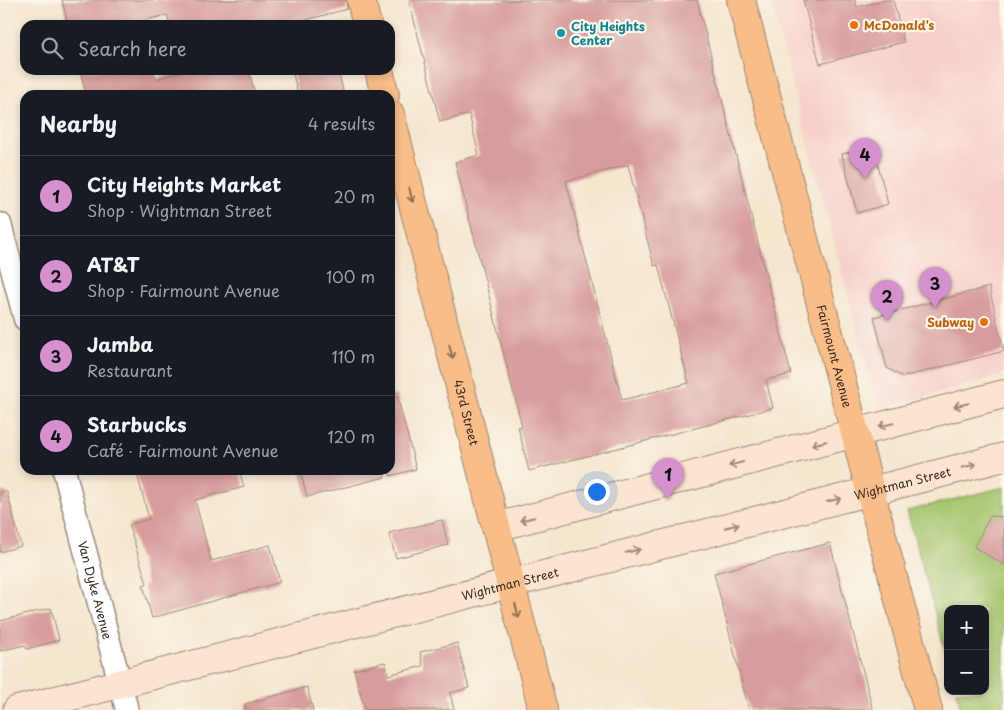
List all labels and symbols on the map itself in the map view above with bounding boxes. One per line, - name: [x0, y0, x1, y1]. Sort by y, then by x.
- place label: McDonald's: [864, 16, 934, 34]
- place label: City Heights Center: [571, 17, 645, 49]
- marker: McDonald's: [848, 19, 860, 31]
- marker: City Heights Center: [555, 27, 567, 39]
- pin: 4: [849, 138, 881, 179]
- one-way arrow: [407, 186, 416, 202]
- pin: 3: [919, 267, 951, 308]
- pin: 2: [871, 280, 903, 321]
- street label: Fairmount Avenue: [813, 302, 857, 410]
- place label: Subway: [927, 313, 974, 331]
- marker: Subway: [978, 316, 990, 328]
- one-way arrow: [447, 344, 456, 360]
- street label: 43rd Street: [449, 377, 484, 447]
- one-way arrow: [953, 401, 969, 411]
- one-way arrow: [879, 421, 895, 430]
- one-way arrow: [812, 438, 828, 448]
- pin: 1: [652, 458, 684, 499]
- one-way arrow: [728, 460, 744, 469]
- one-way arrow: [960, 461, 976, 470]
- street label: Wightman Street: [852, 462, 953, 504]
- your location: [584, 479, 610, 505]
- one-way arrow: [825, 495, 841, 505]
- one-way arrow: [520, 514, 536, 524]
- one-way arrow: [724, 521, 740, 530]
- street label: Van Dyke Avenue: [74, 539, 117, 641]
- one-way arrow: [624, 546, 640, 556]
- street label: Wightman Street: [460, 563, 561, 605]
- one-way arrow: [513, 603, 523, 619]

